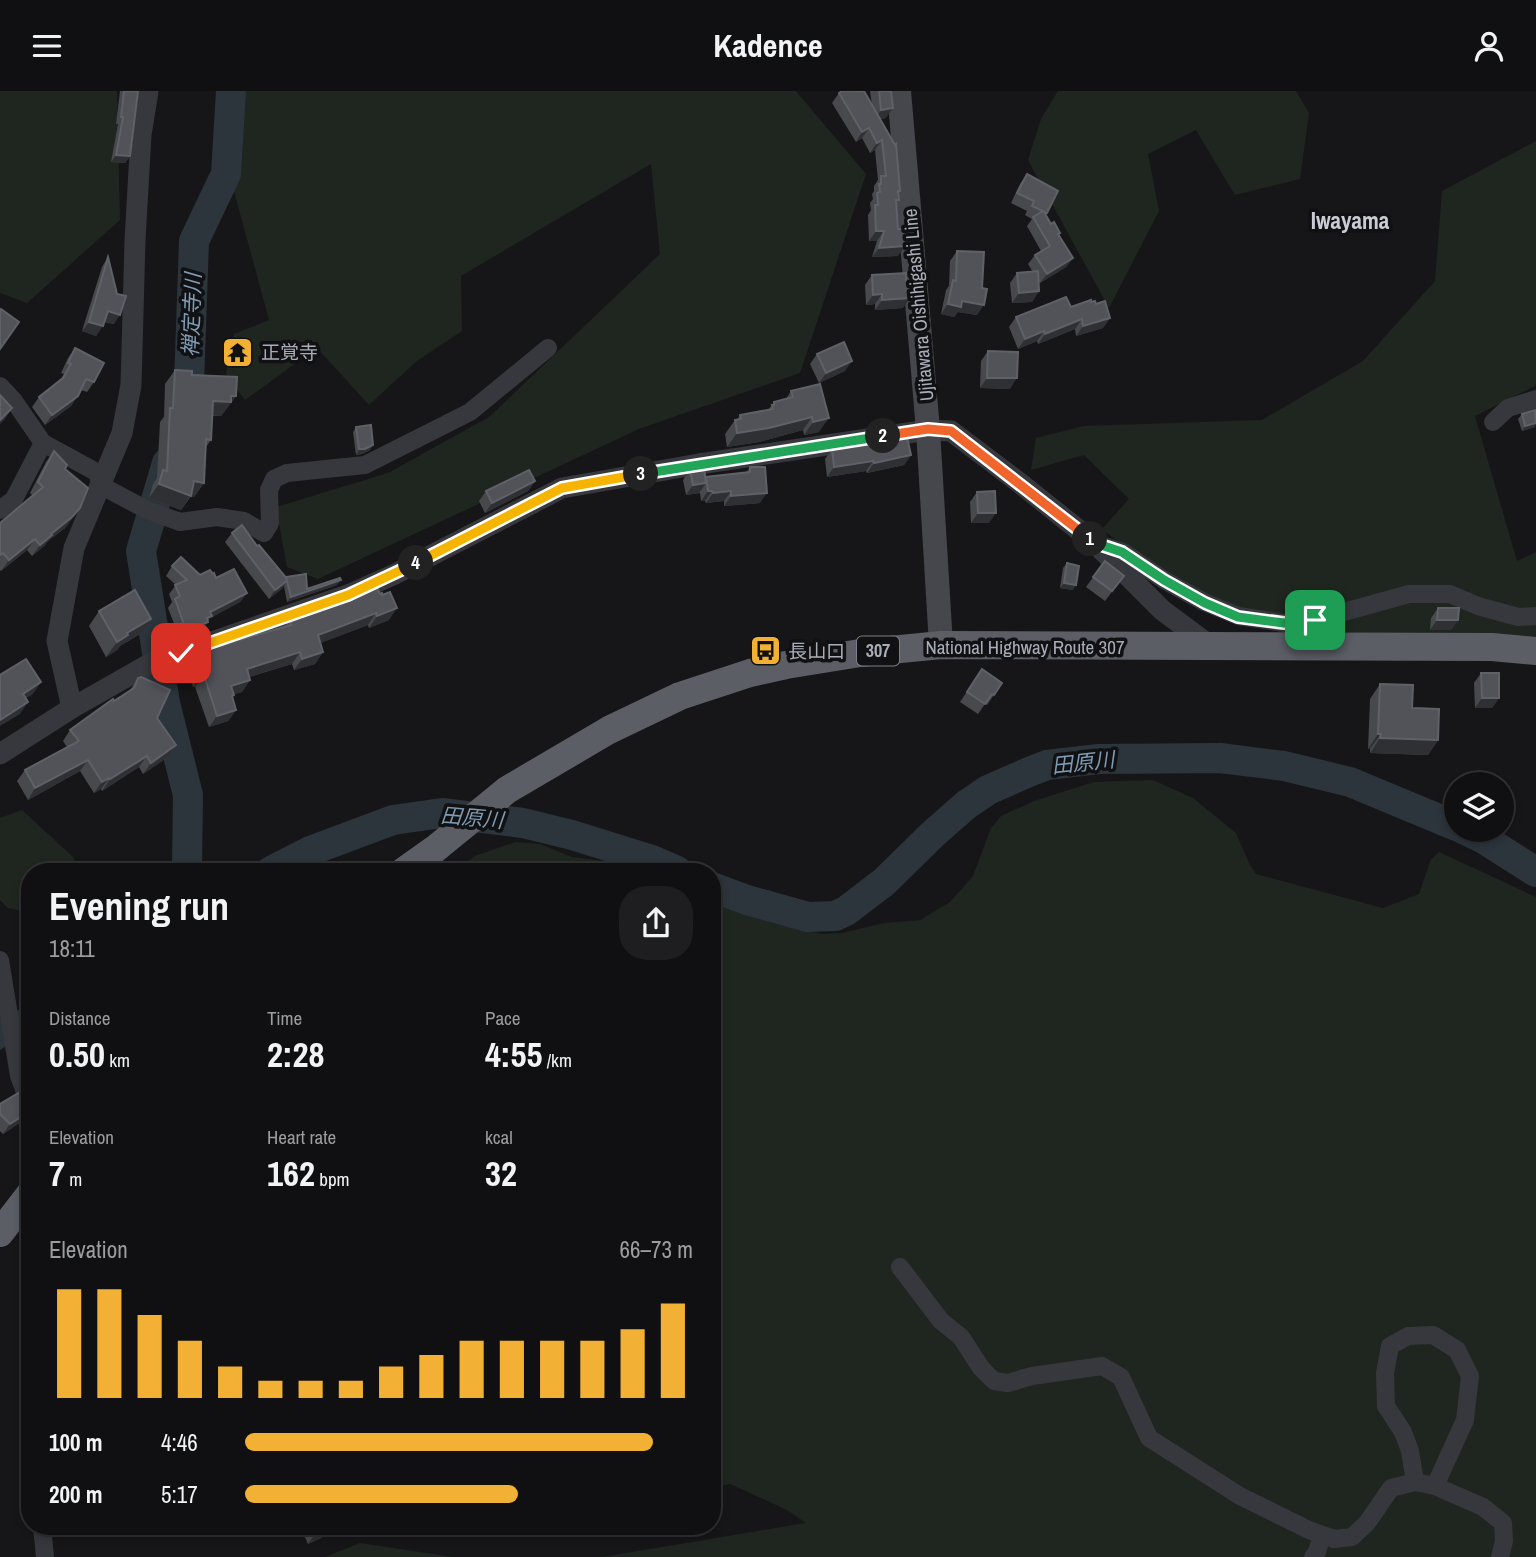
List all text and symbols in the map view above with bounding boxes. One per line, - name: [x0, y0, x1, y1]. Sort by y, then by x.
- text: Kadence: [713, 24, 823, 67]
- icon: menu: [28, 27, 66, 65]
- icon: person: [1470, 27, 1508, 65]
- district label: Iwayama: [1311, 205, 1390, 236]
- street label: Ujitawara Oishihigashi Line: [897, 208, 939, 402]
- water label: 禅定寺川: [176, 271, 208, 357]
- temple icon: 正覚寺: [221, 335, 255, 369]
- place label: 正覚寺: [261, 339, 318, 365]
- pin: 2: [866, 419, 900, 453]
- text: 2: [878, 422, 887, 448]
- pin: 3: [624, 457, 658, 491]
- text: 3: [636, 460, 645, 486]
- pin: 1: [1072, 521, 1108, 557]
- text: 1: [1085, 525, 1094, 551]
- pin: 4: [398, 545, 434, 581]
- text: 4: [411, 549, 420, 575]
- pin: [1285, 590, 1345, 650]
- icon: arrive: [1296, 601, 1334, 639]
- pin: [151, 623, 211, 683]
- icon: check: [162, 634, 200, 672]
- bus stop icon: 長山口: [748, 634, 782, 668]
- street label: National Highway Route 307: [925, 634, 1125, 660]
- road number: 307: [857, 637, 899, 665]
- place label: 長山口: [788, 638, 845, 664]
- water label: 田原川: [1050, 745, 1118, 780]
- map controls: [1444, 772, 1514, 842]
- button: layers: [1444, 772, 1514, 842]
- water label: 田原川: [439, 800, 507, 835]
- text: Evening run: [49, 881, 229, 932]
- button: share: [619, 886, 693, 960]
- text: 18:11: [49, 933, 95, 964]
- text: Distance: [49, 1005, 110, 1031]
- text: Time: [267, 1005, 302, 1031]
- text: Pace: [485, 1005, 521, 1031]
- text: 0.50: [49, 1031, 105, 1078]
- text: 2:28: [267, 1031, 324, 1078]
- text: 4:55: [485, 1031, 542, 1078]
- text: km: [105, 1047, 130, 1073]
- text: /km: [542, 1047, 572, 1073]
- text: Elevation: [49, 1124, 114, 1150]
- text: Heart rate: [267, 1124, 336, 1150]
- text: kcal: [485, 1124, 513, 1150]
- text: 7: [49, 1150, 65, 1197]
- text: 162: [267, 1150, 315, 1197]
- text: 32: [485, 1150, 517, 1197]
- text: m: [65, 1166, 82, 1192]
- text: bpm: [315, 1166, 350, 1192]
- text: Elevation: [49, 1234, 128, 1265]
- text: 66–73 m: [620, 1234, 693, 1265]
- text: 100 m: [49, 1427, 102, 1458]
- text: 4:46: [161, 1427, 198, 1458]
- text: 200 m: [49, 1479, 102, 1510]
- text: 5:17: [161, 1479, 198, 1510]

